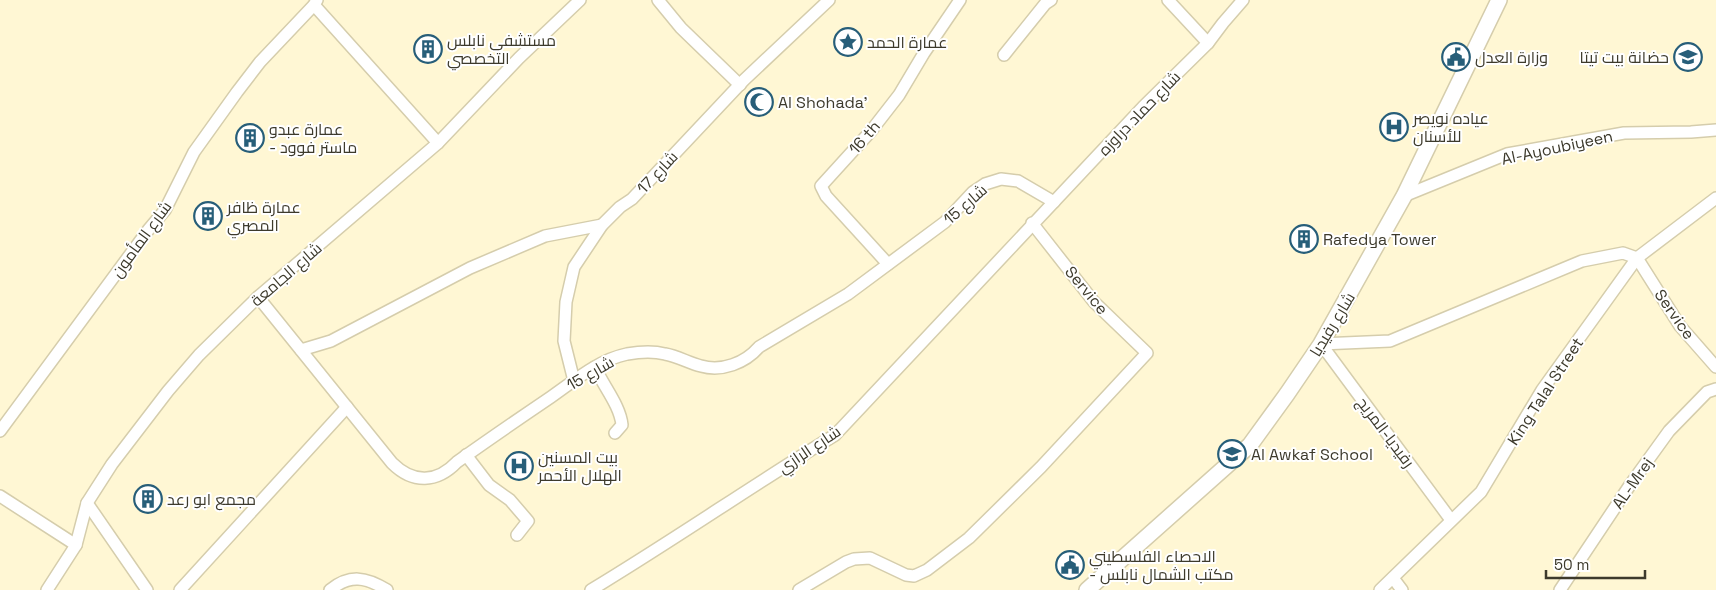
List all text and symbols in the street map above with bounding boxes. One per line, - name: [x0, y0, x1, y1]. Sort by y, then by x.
- place icon: عمارة الحمد: [833, 27, 863, 57]
- place label: مستشفى نابلس التخصصي: [447, 30, 556, 71]
- place label: عمارة الحمد: [867, 32, 947, 53]
- building icon: مستشفى نابلس التخصصي: [413, 34, 443, 64]
- public building icon: وزارة العدل: [1441, 42, 1471, 72]
- school or university icon: حضانة بيت تيتا: [1673, 42, 1703, 72]
- place label: وزارة العدل: [1475, 47, 1548, 68]
- place label: حضانة بيت تيتا: [1580, 47, 1669, 68]
- street label: شارع حماد دراوزه: [1094, 67, 1186, 161]
- mosque icon: Al Shohada': [744, 87, 774, 117]
- place label: Al Shohada': [778, 92, 867, 113]
- place label: عياده نويصر للأسنان: [1412, 108, 1489, 147]
- hospital icon: عياده نويصر للأسنان: [1379, 112, 1409, 142]
- street label: 16 th: [844, 116, 885, 158]
- place label: عمارة عبدو - ماستر فوود: [269, 119, 357, 158]
- building icon: عمارة عبدو - ماستر فوود: [235, 123, 265, 153]
- street label: Al-Ayoubiyeen: [1499, 125, 1615, 170]
- street label: شارع 17: [632, 147, 683, 199]
- street label: شارع 15: [939, 180, 992, 230]
- street label: شارع المأمون: [107, 197, 177, 282]
- place label: عمارة ظافر المصري: [226, 197, 301, 239]
- building icon: عمارة ظافر المصري: [193, 201, 223, 231]
- building icon: Rafedya Tower: [1289, 224, 1319, 254]
- place label: Rafedya Tower: [1323, 229, 1437, 250]
- street label: شارع الجامعة: [246, 238, 327, 312]
- street label: Service: [1060, 262, 1113, 319]
- street label: Service: [1650, 285, 1700, 344]
- street label: شارع رفيديا: [1305, 288, 1361, 361]
- street label: King Talal Street: [1503, 333, 1588, 449]
- street label: شارع 15: [563, 351, 618, 396]
- street label: رفيديا-المريج: [1351, 393, 1419, 473]
- street label: شارع الرازي: [774, 421, 846, 481]
- school or university icon: Al Awkaf School: [1217, 439, 1247, 469]
- place label: Al Awkaf School: [1251, 444, 1373, 465]
- place label: بيت المسنين الهلال الأحمر: [537, 447, 622, 486]
- hospital icon: بيت المسنين الهلال الأحمر: [504, 451, 534, 481]
- street label: AL-Mrej: [1607, 453, 1658, 513]
- building icon: مجمع ابو رعد: [133, 484, 163, 514]
- place label: مجمع ابو رعد: [167, 489, 256, 511]
- place label: الاحصاء الفلسطيني - مكتب الشمال نابلس: [1089, 546, 1234, 585]
- scale bar: [1546, 548, 1645, 580]
- public building icon: الاحصاء الفلسطيني - مكتب الشمال نابلس: [1055, 550, 1085, 580]
- text: 50 m: [1554, 555, 1589, 574]

